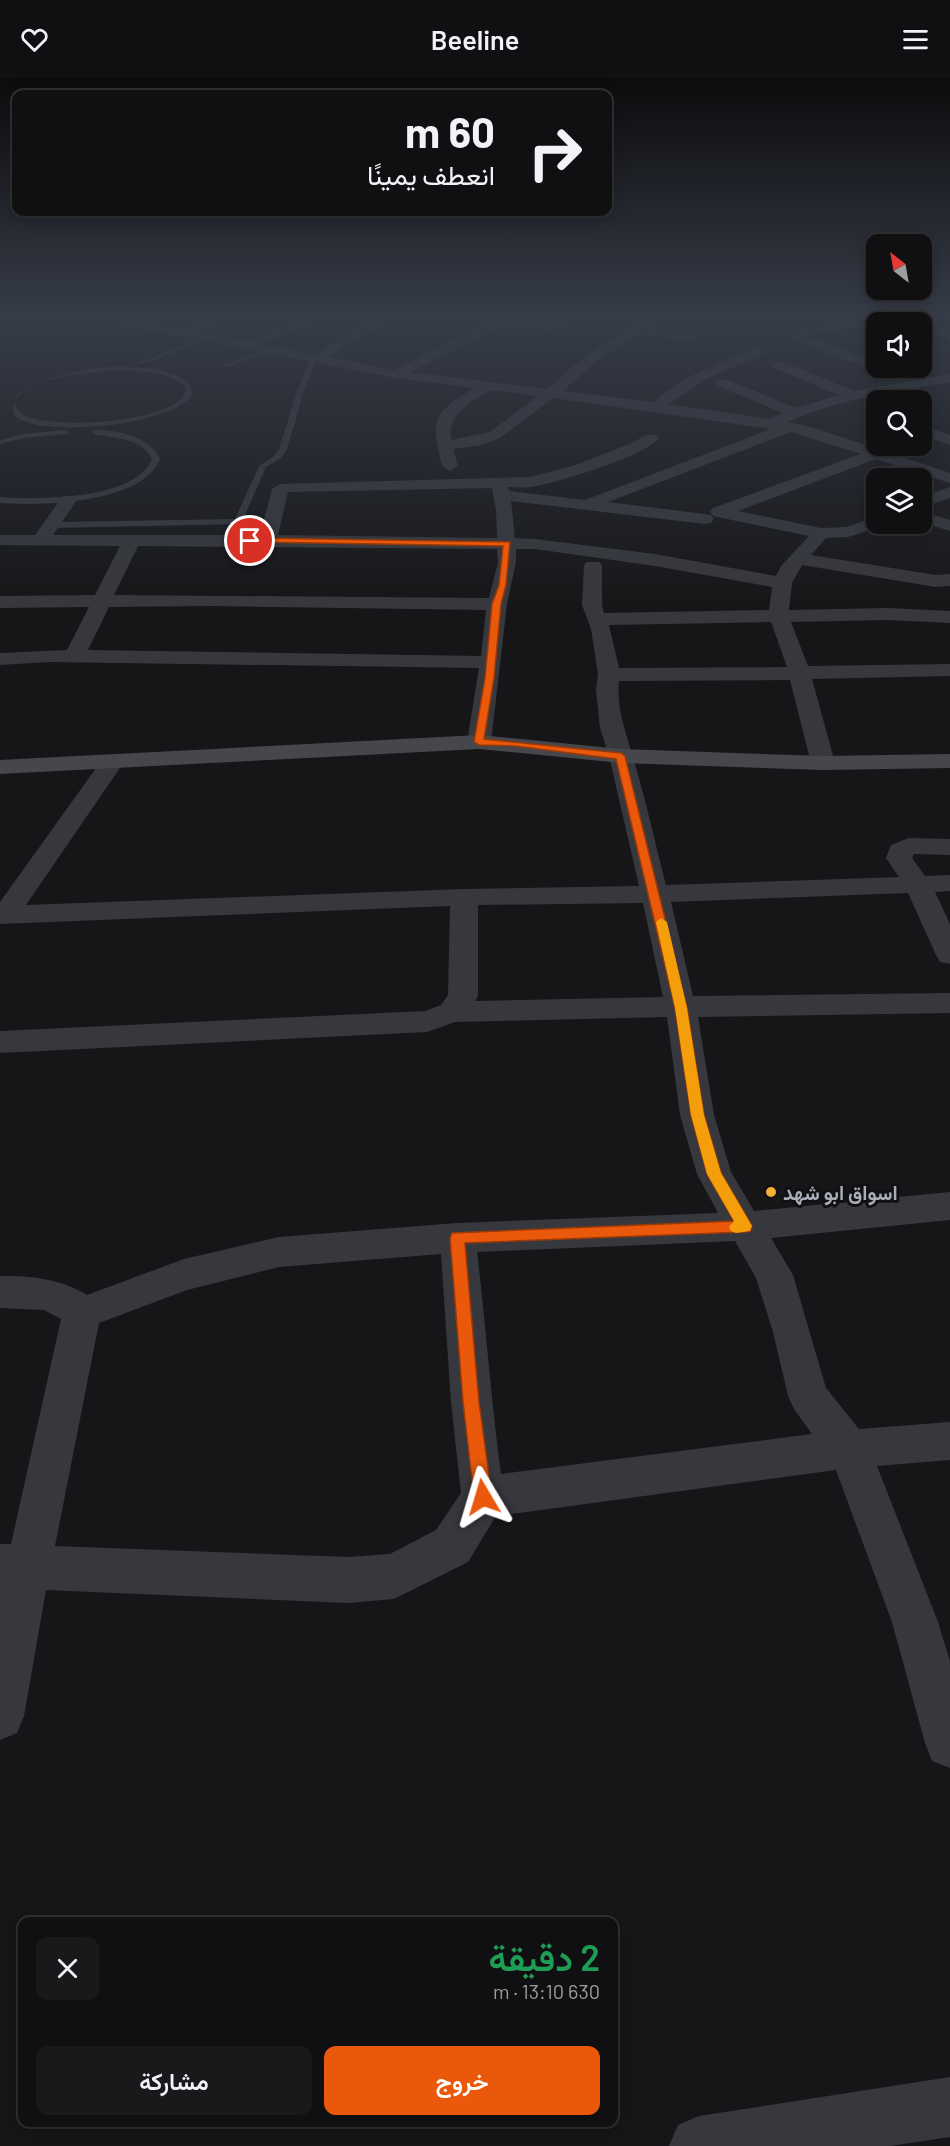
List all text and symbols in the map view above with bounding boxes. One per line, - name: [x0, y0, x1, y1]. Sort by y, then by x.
- icon: heart: [18, 23, 51, 56]
- text: Beeline: [431, 23, 519, 55]
- icon: menu: [899, 23, 932, 56]
- text: 60 m: [405, 106, 495, 156]
- icon: right: [516, 114, 594, 192]
- text: انعطف يمينًا: [367, 158, 495, 190]
- north arrow: [866, 234, 932, 300]
- map controls: [866, 234, 932, 534]
- button: sound: [866, 312, 932, 378]
- button: search: [866, 390, 932, 456]
- button: layers: [866, 468, 932, 534]
- pin: [224, 515, 275, 566]
- icon: arrive: [233, 524, 266, 557]
- place label: اسواق ابو شهد: [783, 1180, 898, 1206]
- marker: اسواق ابو شهد: [764, 1185, 778, 1199]
- position arrow: [451, 1465, 515, 1529]
- text: 2 دقيقة: [488, 1935, 600, 1978]
- button: close: [36, 1937, 99, 2000]
- text: 630 m · 13:10: [493, 1979, 600, 2003]
- button: مشاركة: [36, 2046, 312, 2115]
- button: خروج: [324, 2046, 600, 2115]

